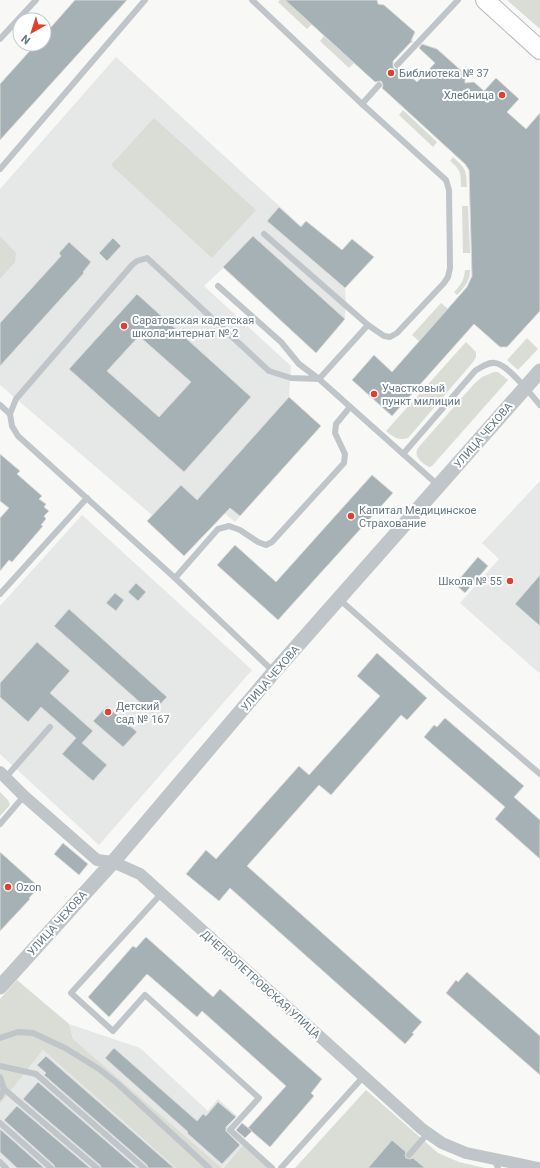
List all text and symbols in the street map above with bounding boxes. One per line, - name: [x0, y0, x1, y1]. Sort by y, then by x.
- north arrow: [12, 12, 52, 52]
- text: N: [19, 32, 33, 47]
- place label: Библиотека № 37: [399, 67, 489, 80]
- marker: Библиотека № 37: [386, 68, 396, 78]
- place label: Хлебница: [444, 89, 494, 102]
- marker: Хлебница: [497, 90, 507, 100]
- place label: Саратовская кадетская школа-интернат № 2: [132, 314, 254, 340]
- marker: Саратовская кадетская школа-интернат № 2: [119, 321, 129, 331]
- place label: Участковый пункт милиции: [382, 382, 460, 408]
- marker: Участковый пункт милиции: [369, 389, 379, 399]
- street label: УЛИЦА ЧЕХОВА: [451, 399, 516, 471]
- place label: Капитал Медицинское Страхование: [359, 504, 477, 530]
- marker: Капитал Медицинское Страхование: [346, 511, 356, 521]
- place label: Школа № 55: [438, 575, 502, 588]
- marker: Школа № 55: [505, 576, 515, 586]
- street label: УЛИЦА ЧЕХОВА: [238, 642, 303, 714]
- place label: Детский сад № 167: [116, 700, 170, 726]
- marker: Детский сад № 167: [103, 707, 113, 717]
- place label: Ozon: [16, 881, 41, 894]
- marker: Ozon: [3, 882, 13, 892]
- street label: УЛИЦА ЧЕХОВА: [25, 888, 90, 958]
- street label: ДНЕПРОПЕТРОВСКАЯ УЛИЦА: [199, 927, 323, 1042]

